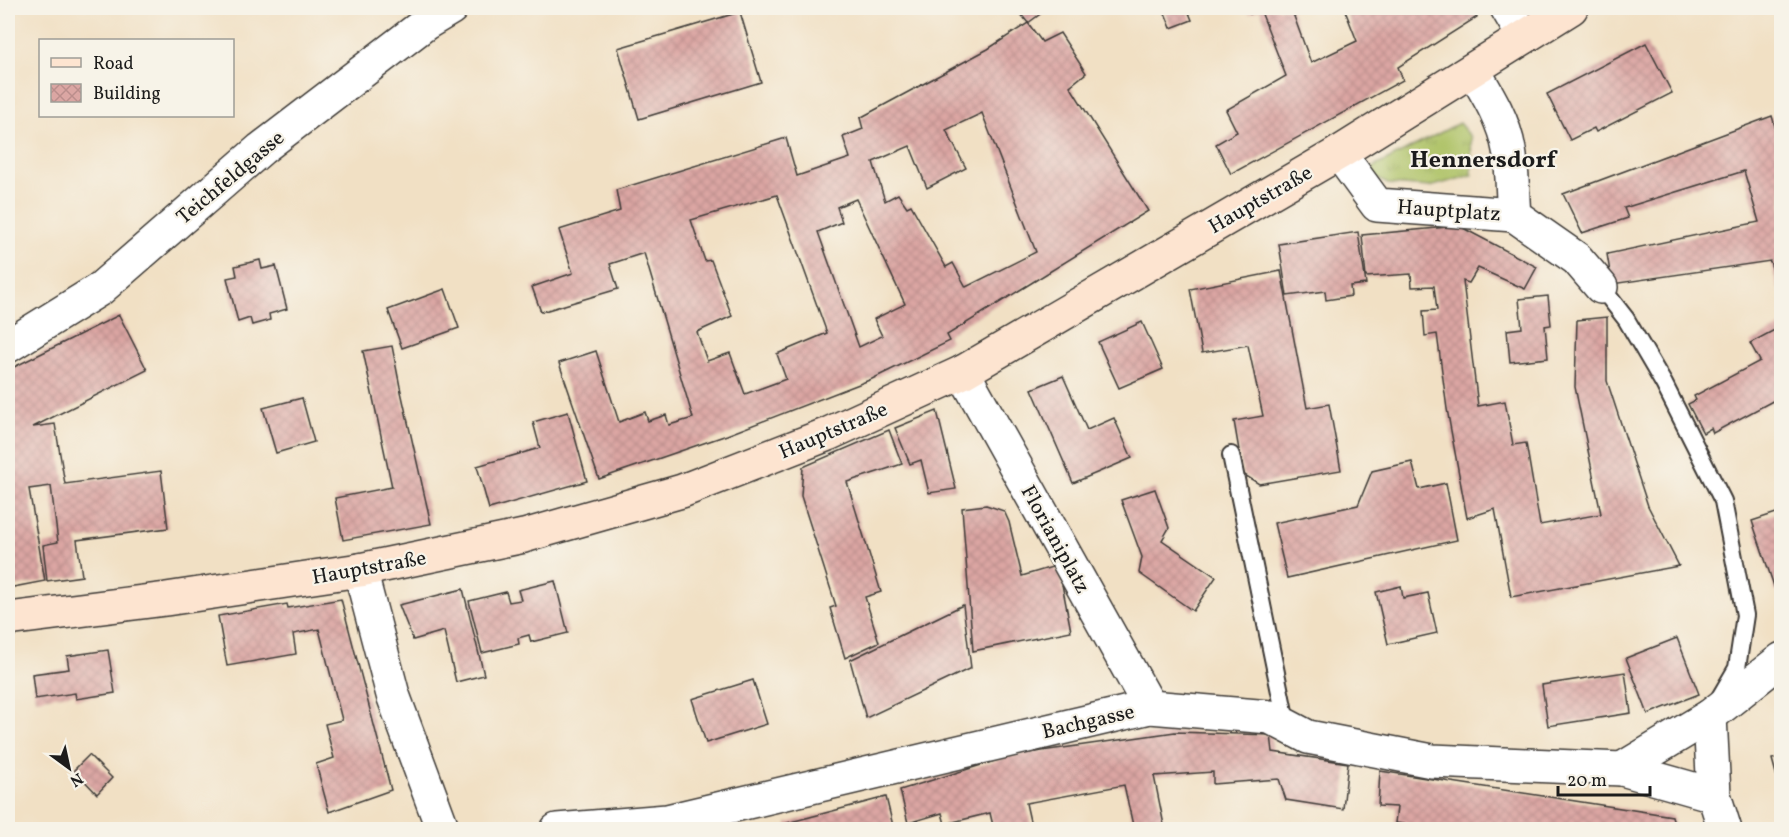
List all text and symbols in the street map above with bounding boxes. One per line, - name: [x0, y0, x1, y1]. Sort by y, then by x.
- legend: [39, 39, 234, 117]
- text: Road: [93, 52, 134, 77]
- text: Building: [93, 82, 161, 107]
- street label: Teichfeldgasse: [171, 124, 291, 232]
- district label: Hennersdorf: [1410, 144, 1559, 178]
- street label: Hauptstraße: [1203, 159, 1318, 242]
- street label: Hauptplatz: [1396, 193, 1502, 230]
- street label: Hauptstraße: [775, 395, 893, 467]
- street label: Florianiplatz: [1013, 480, 1096, 599]
- street label: Hauptstraße: [310, 544, 429, 593]
- street label: Bachgasse: [1039, 698, 1137, 747]
- north arrow: [39, 738, 99, 798]
- scale bar: [1558, 759, 1650, 797]
- text: N: [65, 767, 87, 791]
- text: 20 m: [1567, 769, 1607, 794]

